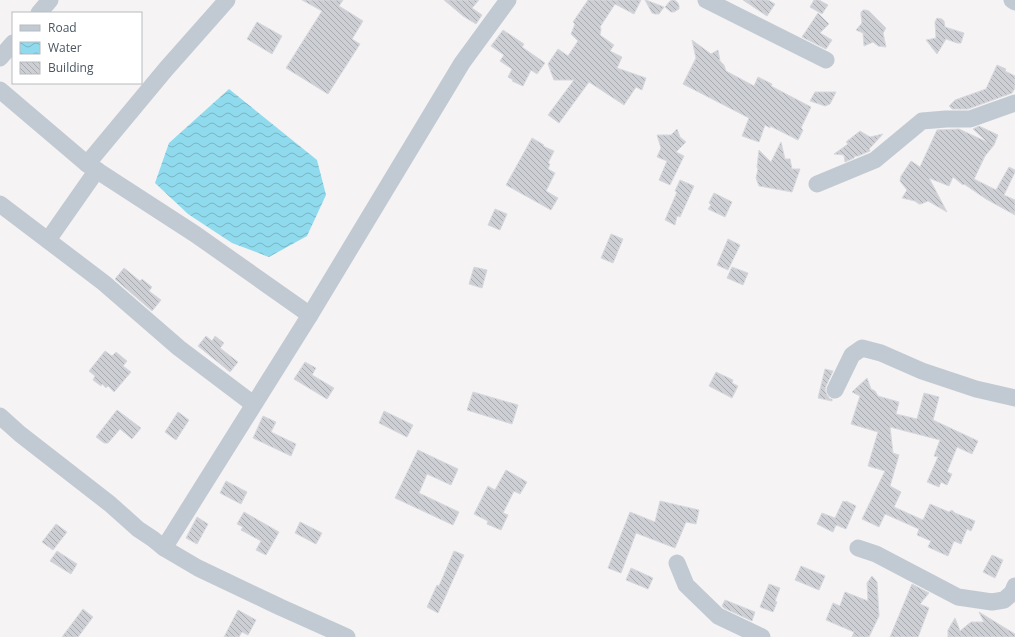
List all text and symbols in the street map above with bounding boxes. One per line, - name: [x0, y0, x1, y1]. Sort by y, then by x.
- legend: [12, 12, 142, 84]
- text: Road: [48, 19, 77, 36]
- text: Water: [48, 39, 82, 56]
- text: Building: [48, 59, 94, 76]

